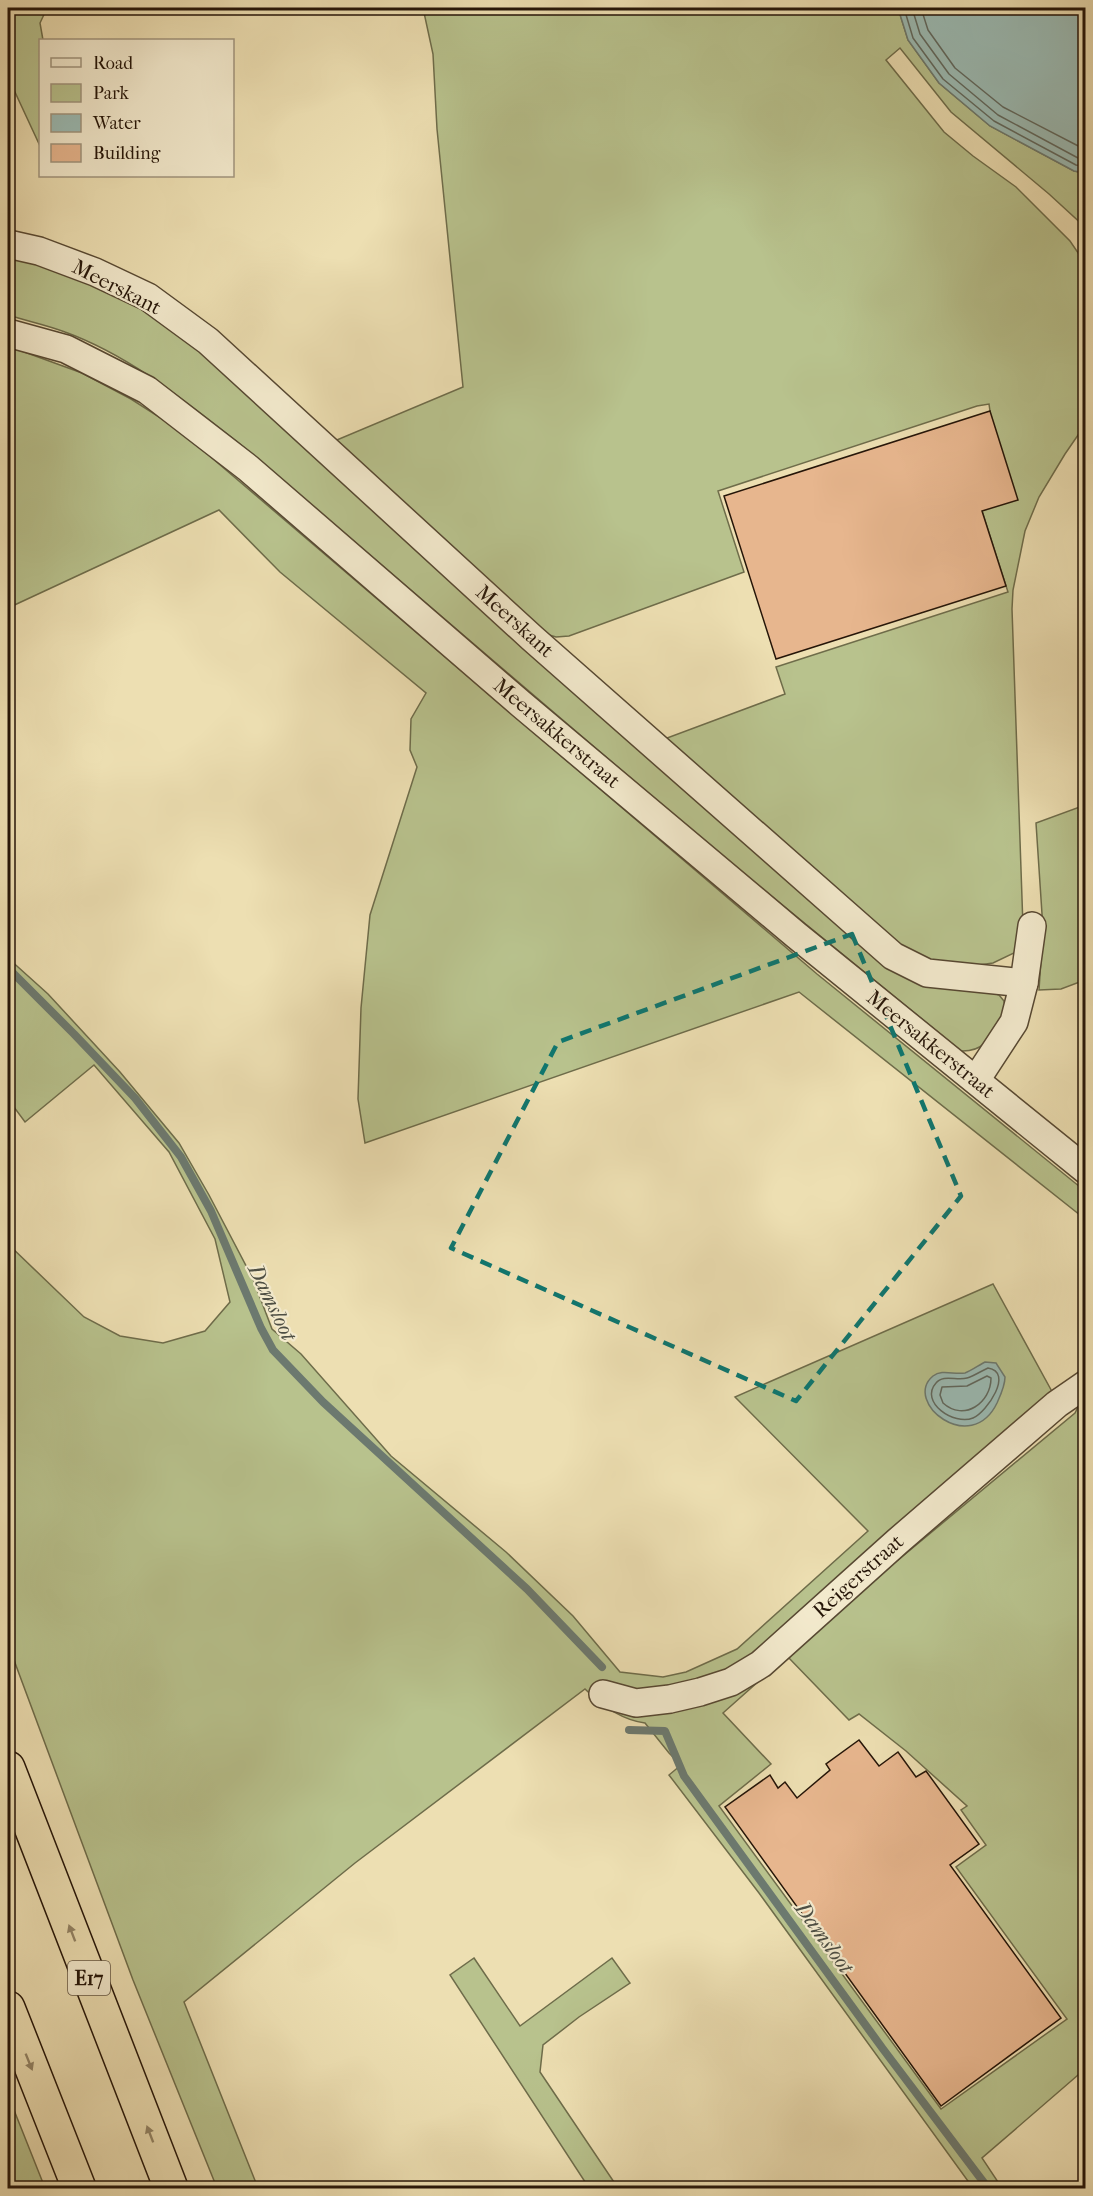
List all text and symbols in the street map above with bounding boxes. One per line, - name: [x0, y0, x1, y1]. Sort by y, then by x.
- legend: [39, 39, 234, 177]
- text: Road: [93, 53, 133, 74]
- text: Park: [93, 83, 130, 104]
- text: Water: [92, 113, 141, 134]
- text: Building: [93, 143, 161, 164]
- street label: Meerskant: [69, 254, 166, 320]
- street label: Meerskant: [471, 580, 559, 663]
- street label: Meersakkerstraat: [489, 673, 626, 793]
- street label: Meersakkerstraat: [862, 985, 1000, 1103]
- water label: Damsloot: [241, 1258, 302, 1346]
- street label: Reigerstraat: [808, 1529, 908, 1623]
- water label: Damsloot: [788, 1895, 860, 1980]
- one-way arrow: [66, 1923, 76, 1941]
- road number: E17: [68, 1961, 110, 1995]
- one-way arrow: [24, 2054, 34, 2072]
- one-way arrow: [145, 2125, 154, 2143]

